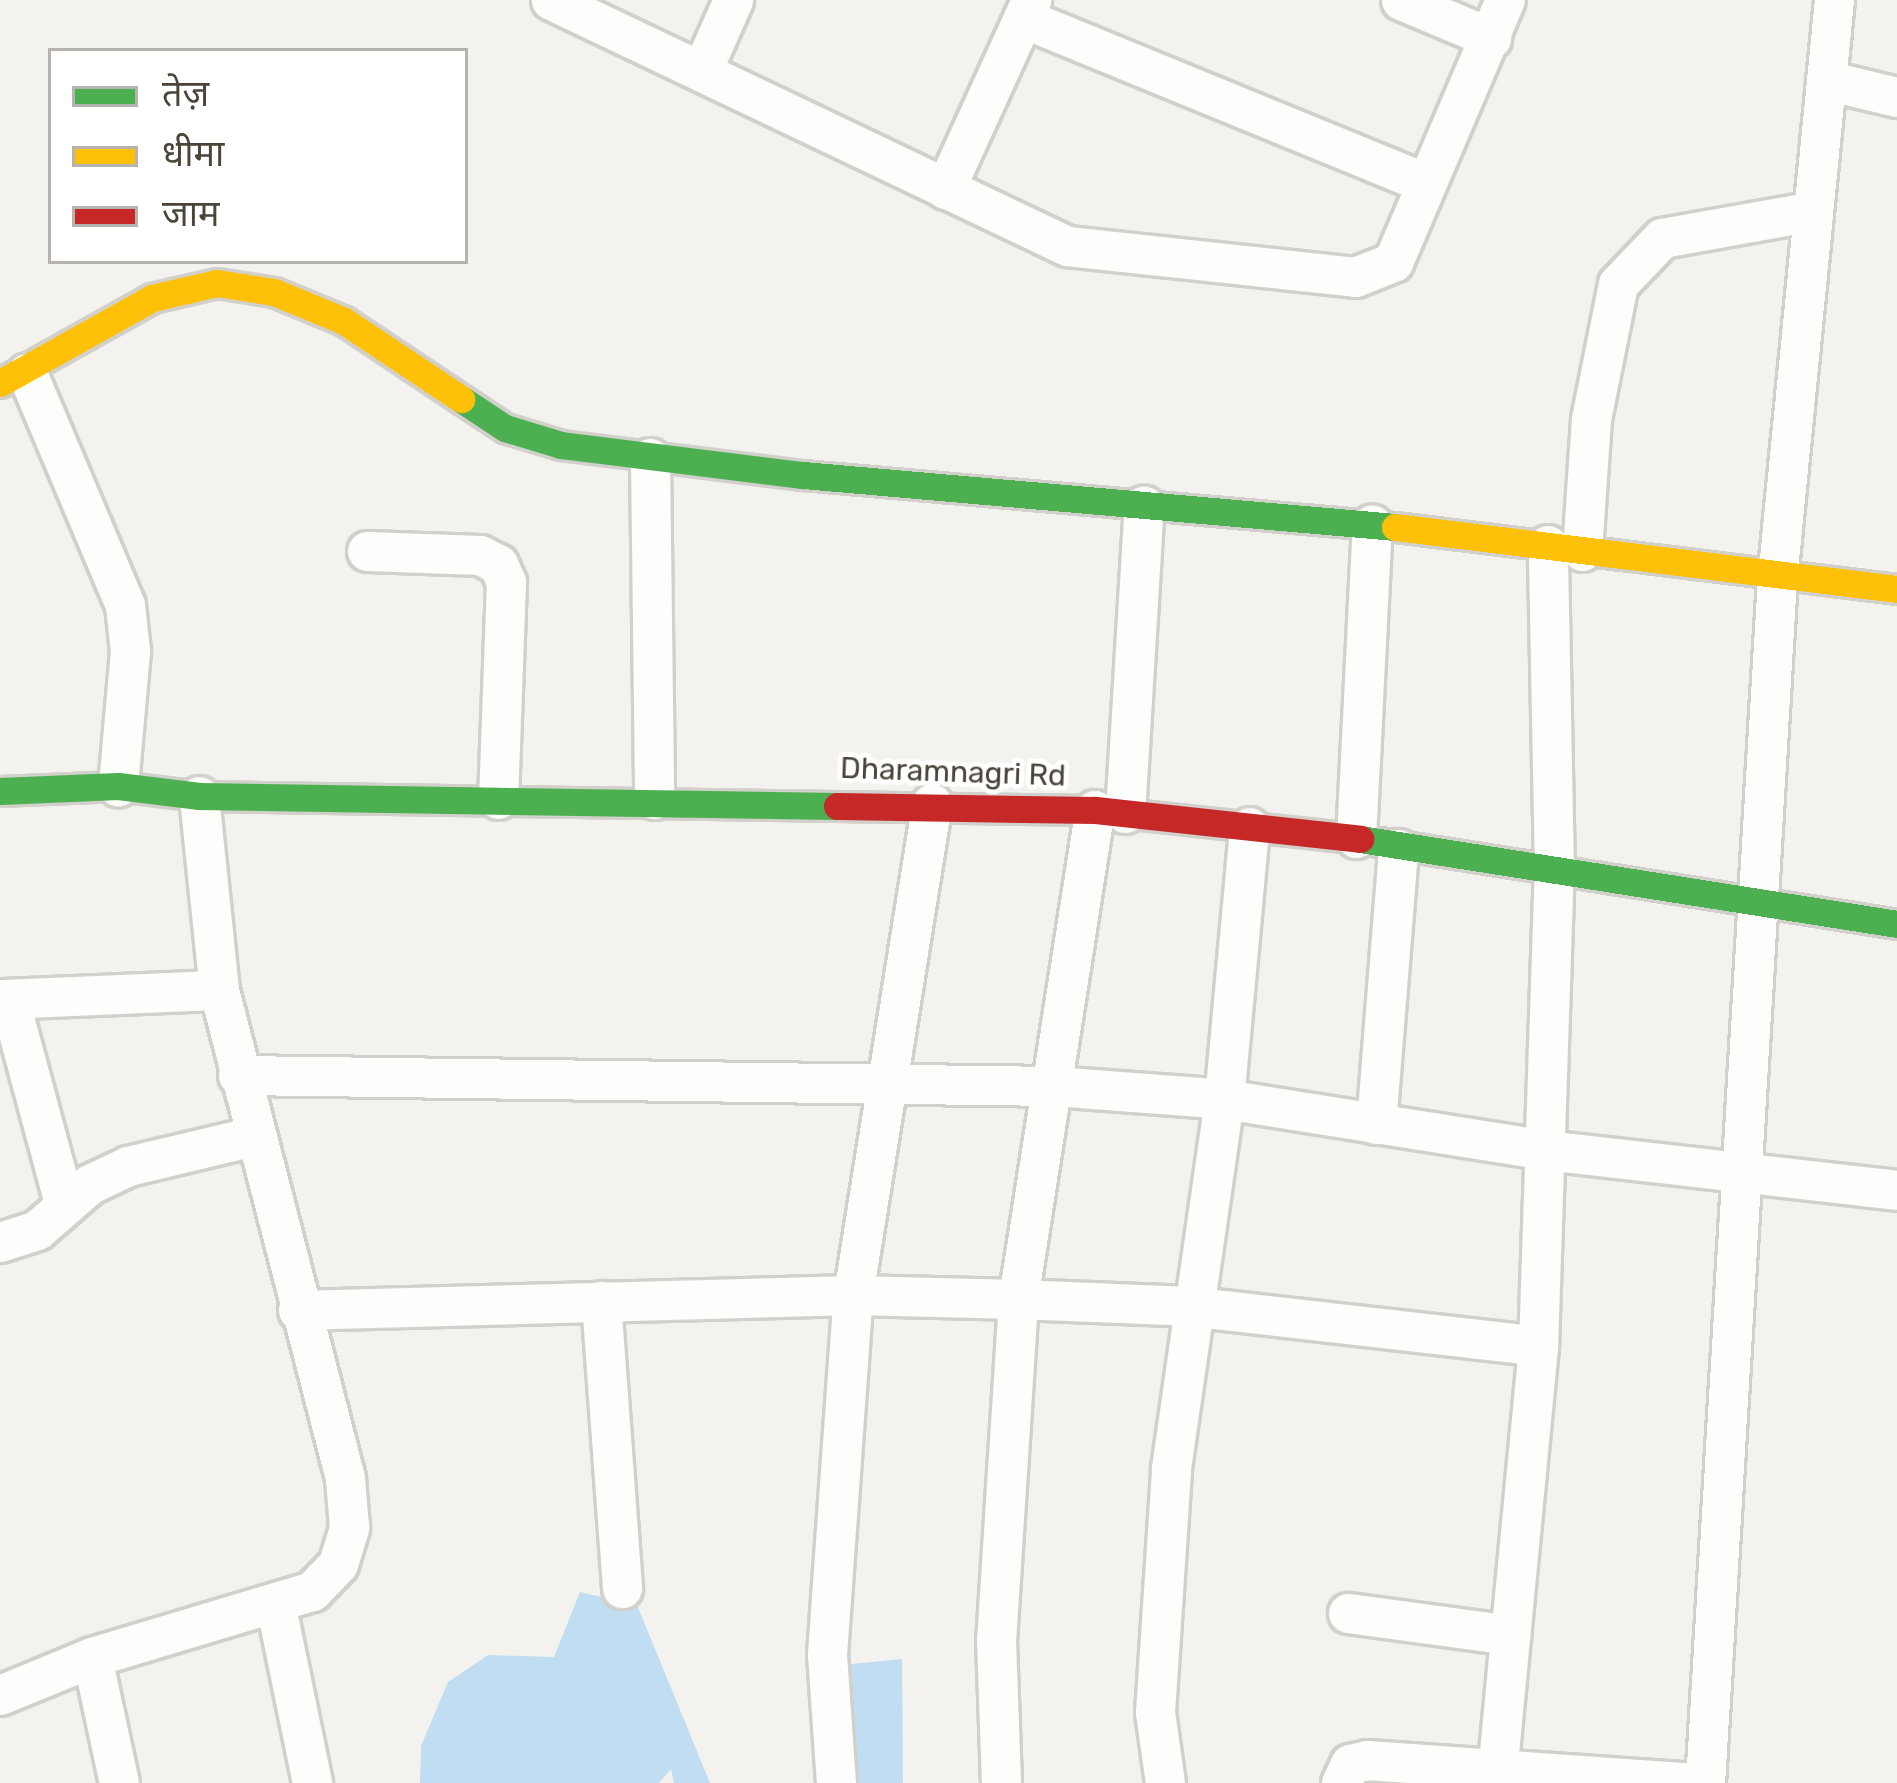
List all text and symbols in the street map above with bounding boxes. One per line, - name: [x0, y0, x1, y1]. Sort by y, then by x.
- legend: [48, 48, 468, 264]
- text: तेज़: [162, 72, 209, 115]
- text: धीमा: [162, 132, 224, 175]
- text: जाम: [162, 192, 220, 235]
- street label: Dharamnagri Rd: [840, 750, 1066, 794]

